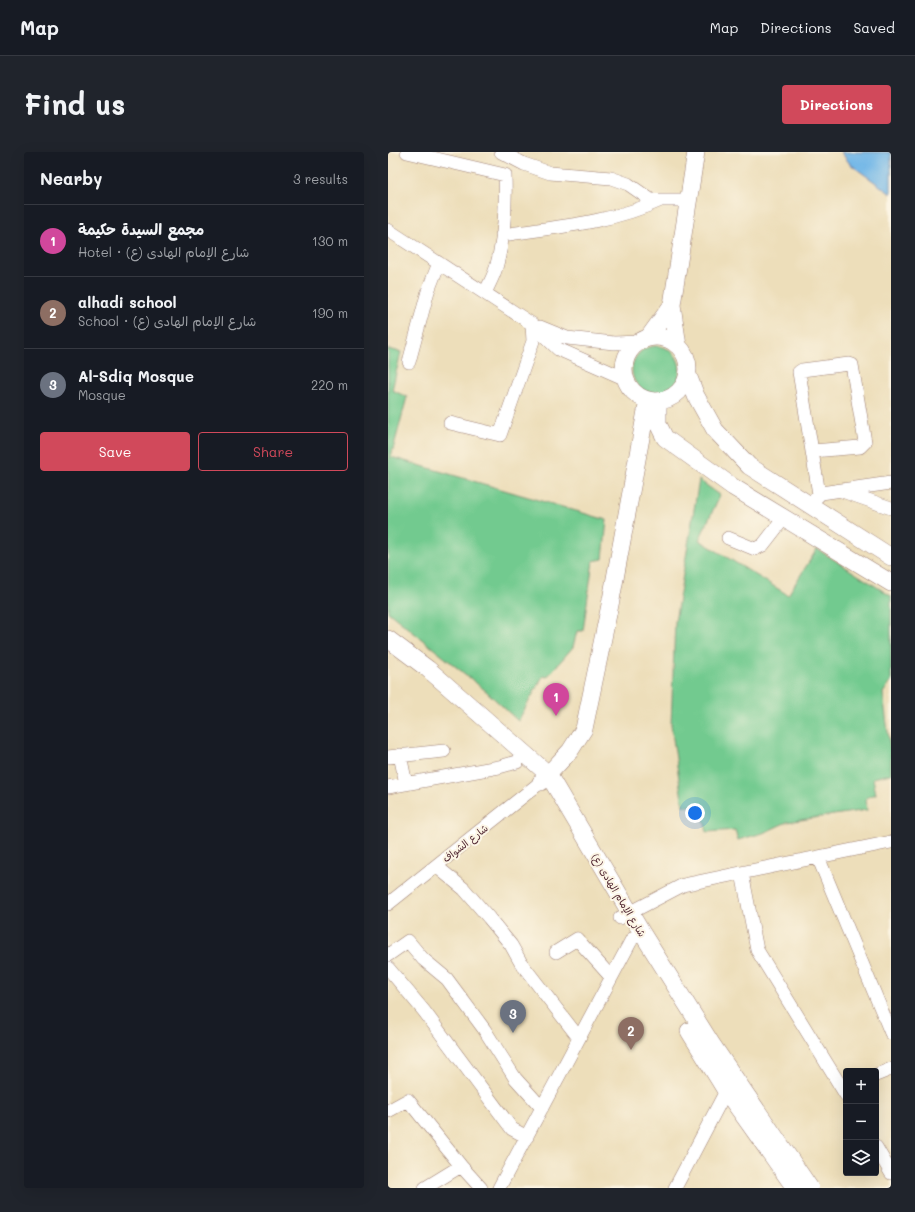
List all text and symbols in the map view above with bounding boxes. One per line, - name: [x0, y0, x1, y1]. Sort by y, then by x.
- text: Map: [20, 15, 59, 40]
- text: Map: [710, 18, 738, 37]
- text: Directions: [760, 18, 831, 37]
- text: Saved: [853, 18, 895, 37]
- button: Directions: [782, 85, 891, 124]
- text: Find us: [24, 86, 125, 122]
- text: Nearby: [40, 167, 102, 189]
- text: 3 results: [293, 170, 348, 187]
- text: مجمع السيدة حكيمة: [78, 219, 204, 239]
- text: 1: [50, 232, 56, 249]
- text: 130 m: [312, 232, 348, 249]
- text: Hotel · شارع الإمام الهادی (ع): [78, 243, 249, 260]
- text: alhadi school: [78, 292, 177, 312]
- text: 2: [49, 304, 57, 321]
- text: 190 m: [312, 304, 348, 321]
- text: School · شارع الإمام الهادی (ع): [78, 312, 256, 329]
- text: Al-Sdiq Mosque: [78, 366, 194, 386]
- text: 3: [49, 376, 57, 393]
- text: 220 m: [311, 376, 348, 393]
- text: Mosque: [78, 386, 126, 403]
- button: Save: [40, 432, 190, 471]
- button: Share: [198, 432, 348, 471]
- pin: 1: [543, 683, 569, 716]
- your location: [685, 803, 705, 823]
- street label: شارع الشواف: [439, 821, 492, 866]
- street label: شارع الإمام الهادی (ع): [588, 851, 650, 940]
- pin: 3: [500, 1000, 526, 1033]
- pin: 2: [618, 1017, 644, 1050]
- map controls: [843, 1068, 879, 1176]
- button: +: [843, 1068, 879, 1104]
- button: −: [843, 1104, 879, 1140]
- button: layers: [843, 1140, 879, 1176]

